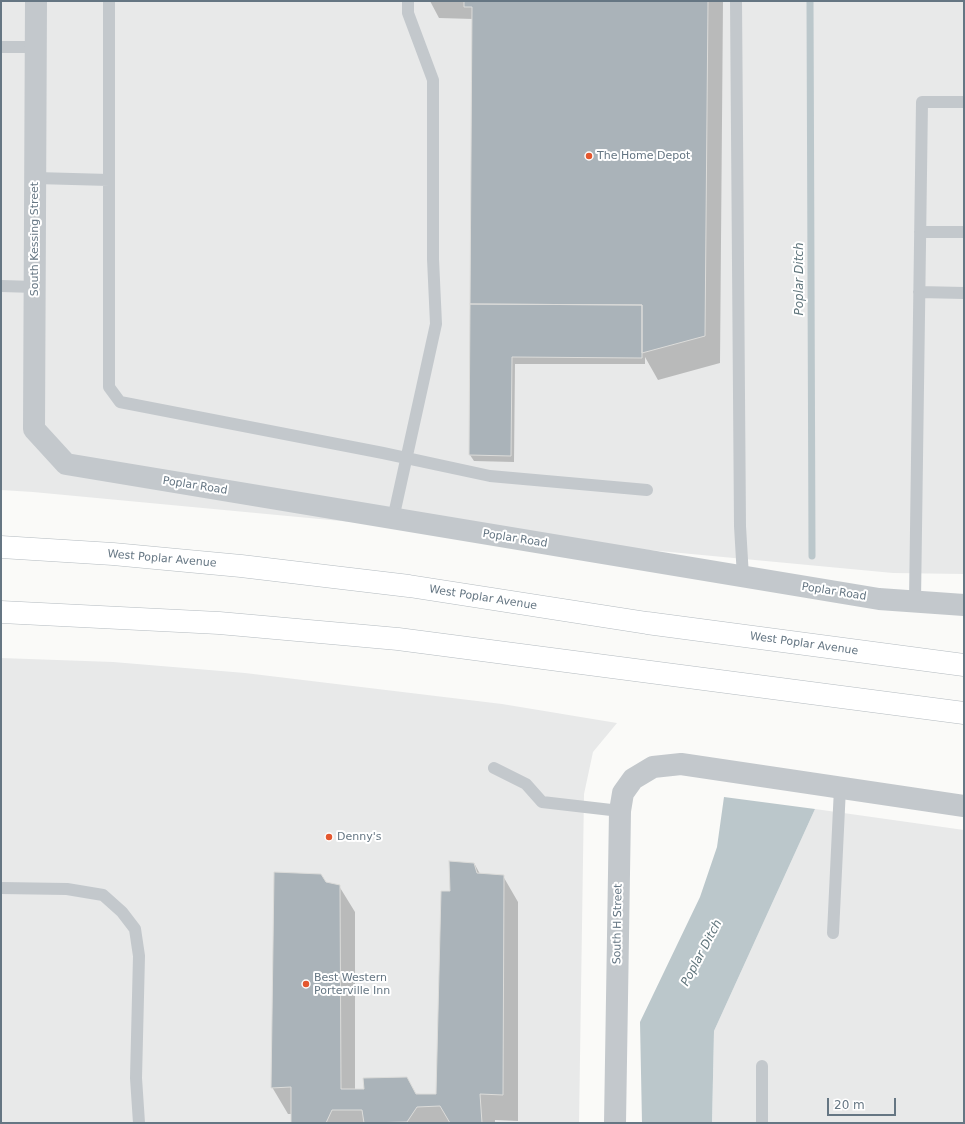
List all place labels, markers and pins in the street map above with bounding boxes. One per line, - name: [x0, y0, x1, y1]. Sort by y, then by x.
- place label: The Home Depot: [597, 149, 690, 163]
- marker: The Home Depot: [584, 151, 594, 161]
- place label: Denny's: [337, 830, 381, 844]
- marker: Denny's: [324, 832, 334, 842]
- place label: Best Western Porterville Inn: [314, 971, 390, 997]
- marker: Best Western Porterville Inn: [301, 979, 311, 989]

